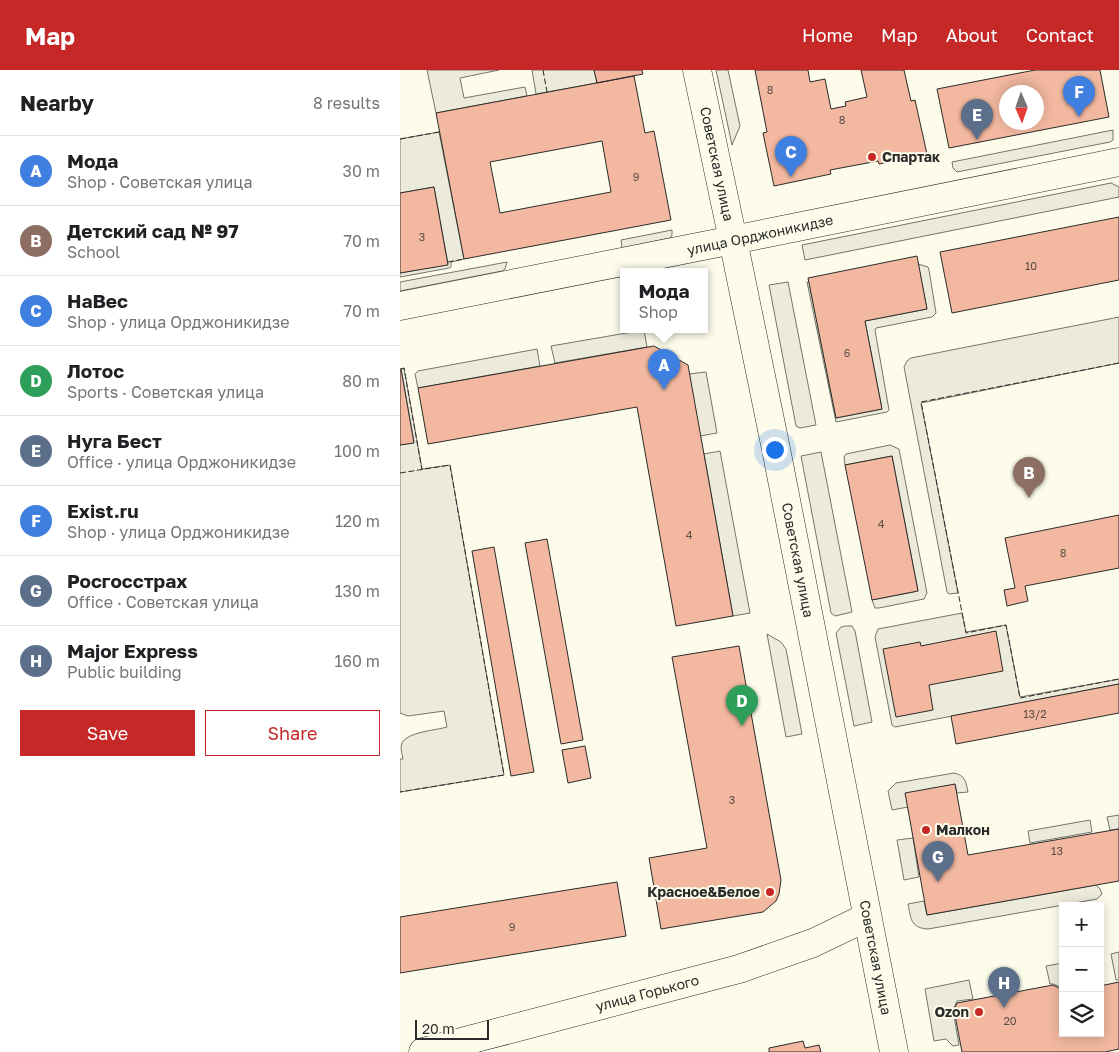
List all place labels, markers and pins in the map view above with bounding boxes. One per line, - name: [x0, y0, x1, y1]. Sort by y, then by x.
- pin: F: [1063, 76, 1095, 117]
- pin: E: [961, 99, 993, 140]
- pin: C: [775, 136, 807, 177]
- place label: Спартак: [882, 148, 940, 165]
- marker: Спартак: [866, 151, 878, 163]
- pin: A: [648, 349, 680, 390]
- pin: B: [1013, 457, 1045, 498]
- pin: D: [726, 685, 758, 726]
- place label: Малкон: [936, 821, 990, 838]
- marker: Малкон: [920, 824, 932, 836]
- pin: G: [922, 841, 954, 882]
- place label: Красное&Белое: [647, 883, 760, 900]
- marker: Красное&Белое: [764, 886, 776, 898]
- pin: H: [988, 967, 1020, 1008]
- place label: Ozon: [934, 1003, 969, 1020]
- marker: Ozon: [973, 1006, 985, 1018]

